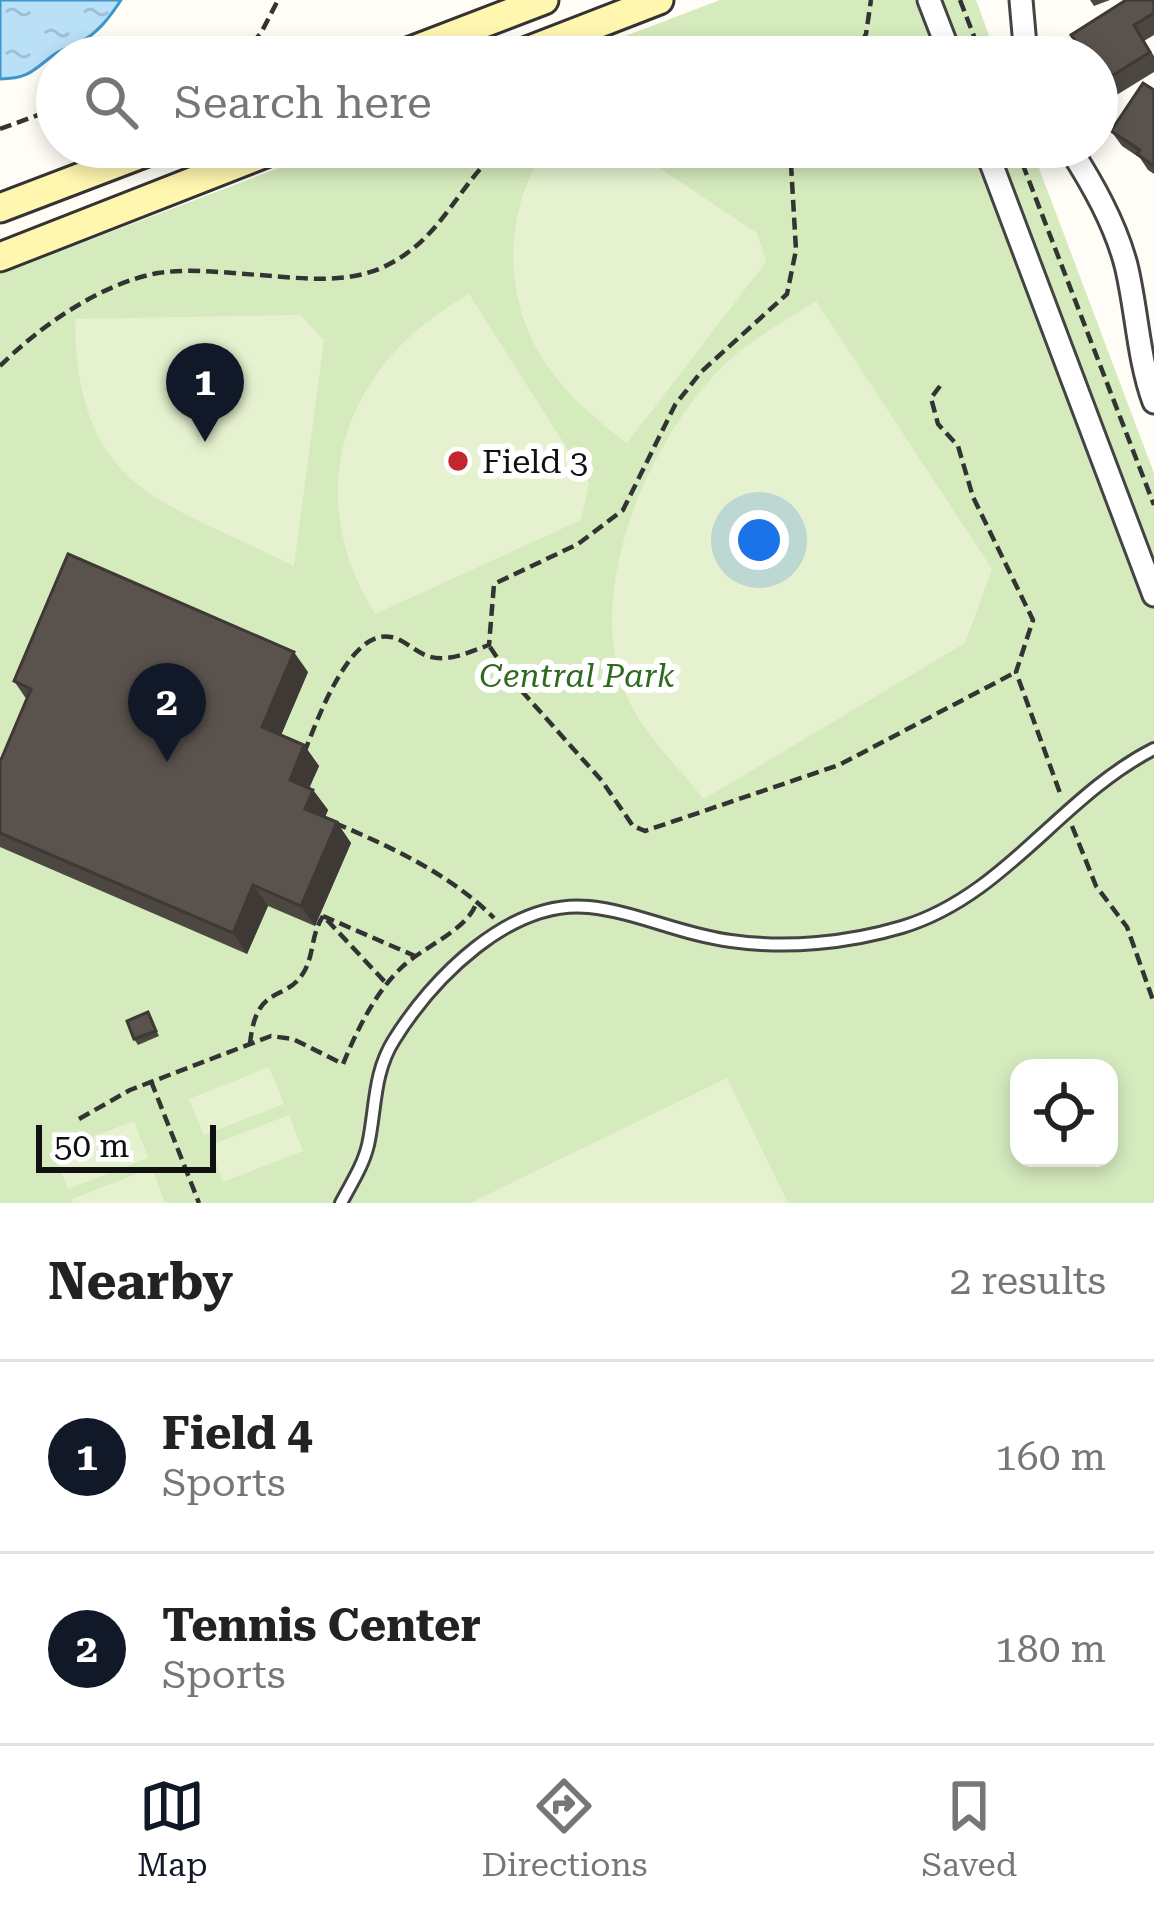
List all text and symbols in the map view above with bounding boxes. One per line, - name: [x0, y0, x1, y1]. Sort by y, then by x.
- search box: [36, 36, 1118, 168]
- icon: search: [78, 69, 144, 135]
- text: Search here: [174, 76, 432, 129]
- pin: 1: [166, 343, 244, 442]
- place label: Field 3: [482, 442, 588, 481]
- marker: Field 3: [445, 448, 471, 474]
- your location: [729, 510, 789, 570]
- park label: Central Park: [479, 656, 675, 695]
- pin: 2: [128, 663, 206, 762]
- map controls: [1010, 1059, 1118, 1167]
- button: locate: [1010, 1059, 1118, 1167]
- scale bar: [36, 1119, 216, 1172]
- text: 50 m: [54, 1126, 129, 1165]
- text: Nearby: [48, 1252, 233, 1311]
- text: 2 results: [949, 1258, 1106, 1304]
- text: Field 4: [162, 1407, 313, 1460]
- text: 1: [76, 1434, 98, 1480]
- text: 160 m: [995, 1434, 1106, 1480]
- text: Sports: [162, 1460, 285, 1506]
- text: Tennis Center: [162, 1599, 481, 1652]
- text: 2: [76, 1626, 98, 1672]
- text: 180 m: [995, 1626, 1106, 1672]
- text: Sports: [162, 1652, 285, 1698]
- tab: Map: [137, 1773, 208, 1884]
- tab: Directions: [481, 1773, 647, 1884]
- tab: Saved: [921, 1773, 1017, 1884]

